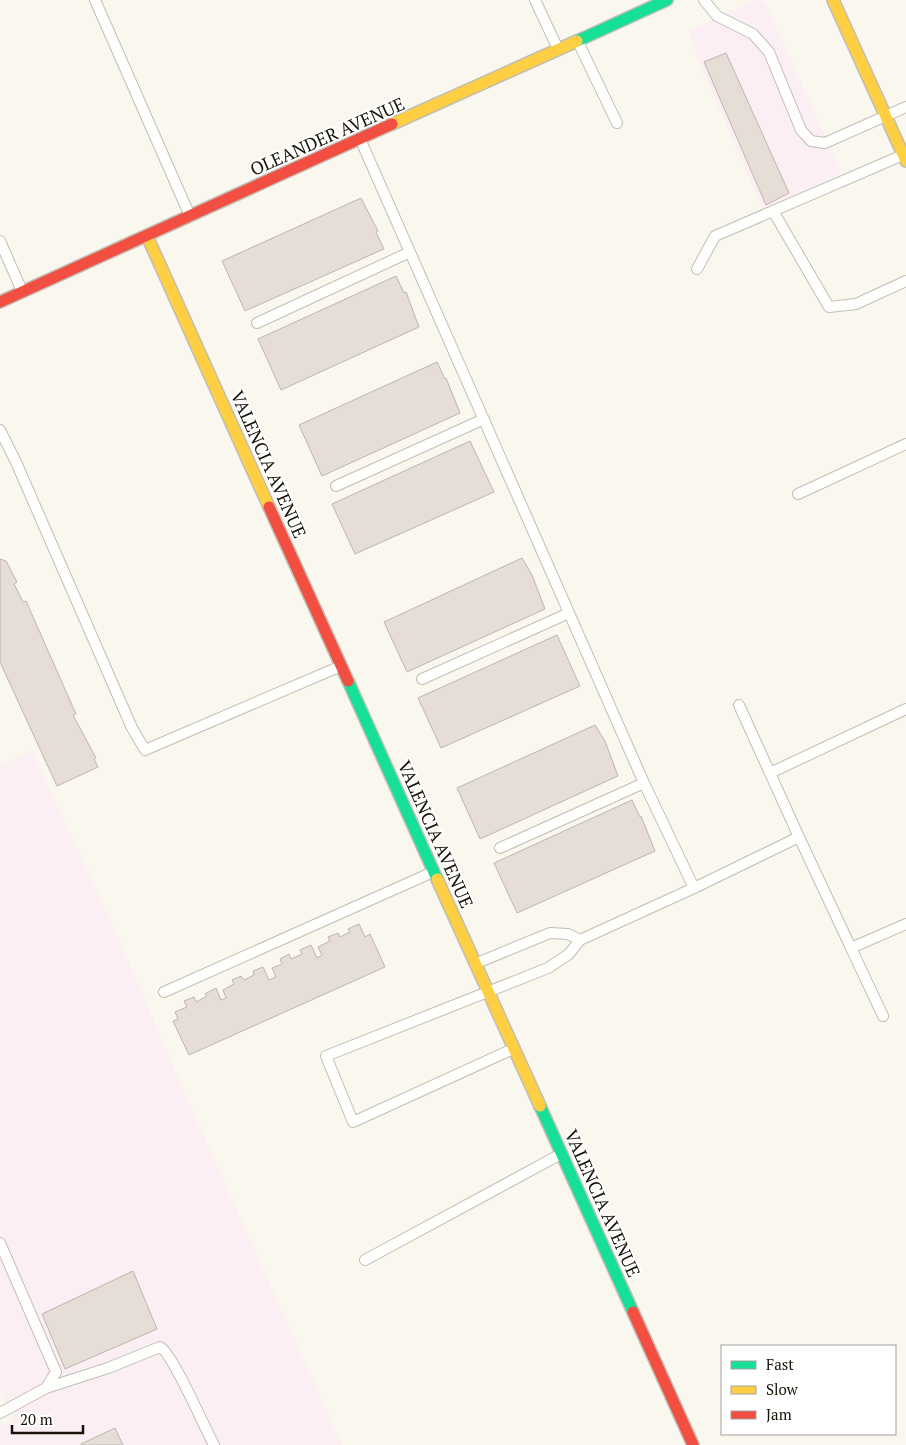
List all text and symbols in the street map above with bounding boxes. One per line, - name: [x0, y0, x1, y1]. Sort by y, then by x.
- street label: OLEANDER AVENUE: [246, 91, 408, 181]
- street label: VALENCIA AVENUE: [226, 386, 312, 542]
- street label: VALENCIA AVENUE: [393, 756, 479, 912]
- street label: VALENCIA AVENUE: [560, 1125, 646, 1281]
- legend: [721, 1345, 896, 1435]
- text: Fast: [766, 1354, 794, 1374]
- text: Slow: [766, 1379, 799, 1399]
- scale bar: [12, 1402, 84, 1434]
- text: Jam: [766, 1404, 792, 1424]
- text: 20 m: [20, 1409, 53, 1429]

